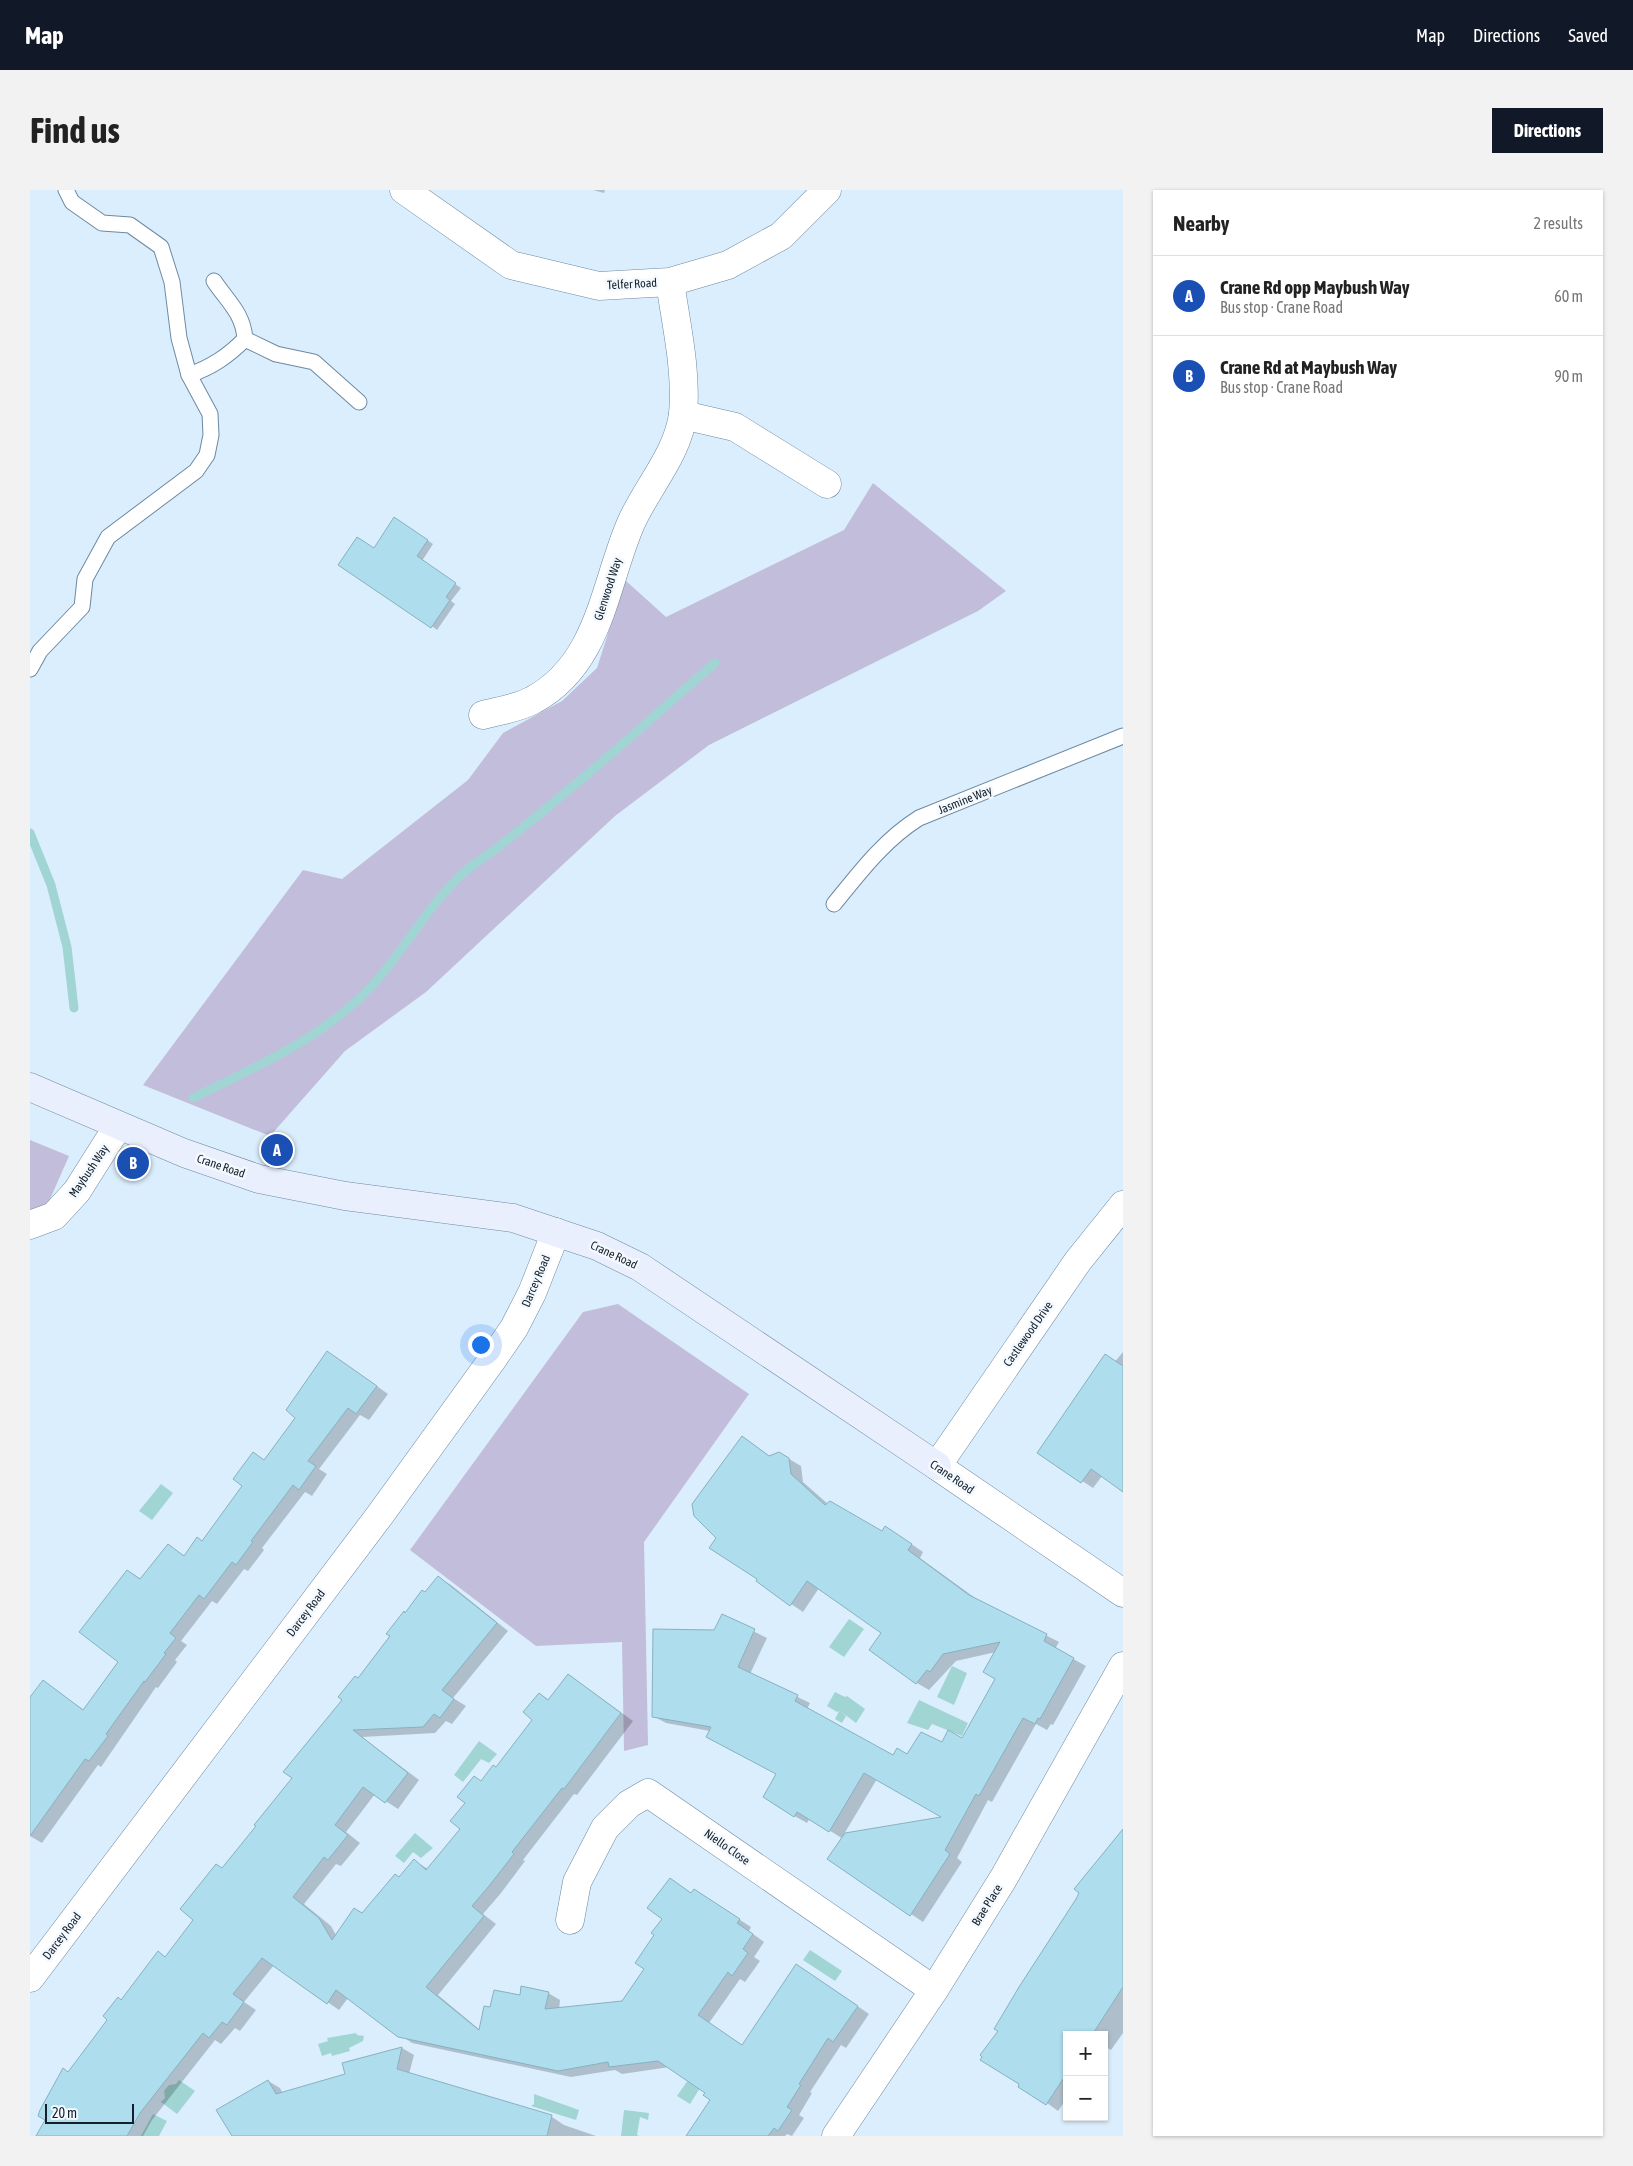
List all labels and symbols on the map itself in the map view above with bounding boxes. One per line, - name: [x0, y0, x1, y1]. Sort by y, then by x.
- street label: Telfer Road: [607, 276, 657, 292]
- street label: Glenwood Way: [591, 556, 625, 622]
- street label: Jasmine Way: [936, 783, 994, 817]
- pin: A: [261, 1131, 293, 1169]
- street label: Maybush Way: [66, 1142, 112, 1200]
- pin: B: [117, 1144, 149, 1182]
- street label: Crane Road: [195, 1151, 247, 1181]
- street label: Crane Road: [588, 1238, 640, 1272]
- street label: Darcey Road: [519, 1253, 553, 1309]
- street label: Castlewood Drive: [1000, 1299, 1056, 1369]
- your location: [468, 1332, 494, 1358]
- street label: Crane Road: [927, 1457, 977, 1497]
- street label: Darcey Road: [284, 1587, 328, 1639]
- street label: Niello Close: [701, 1826, 753, 1868]
- street label: Brae Place: [969, 1882, 1005, 1928]
- street label: Darcey Road: [40, 1910, 84, 1962]
- scale bar: [45, 2101, 134, 2124]

